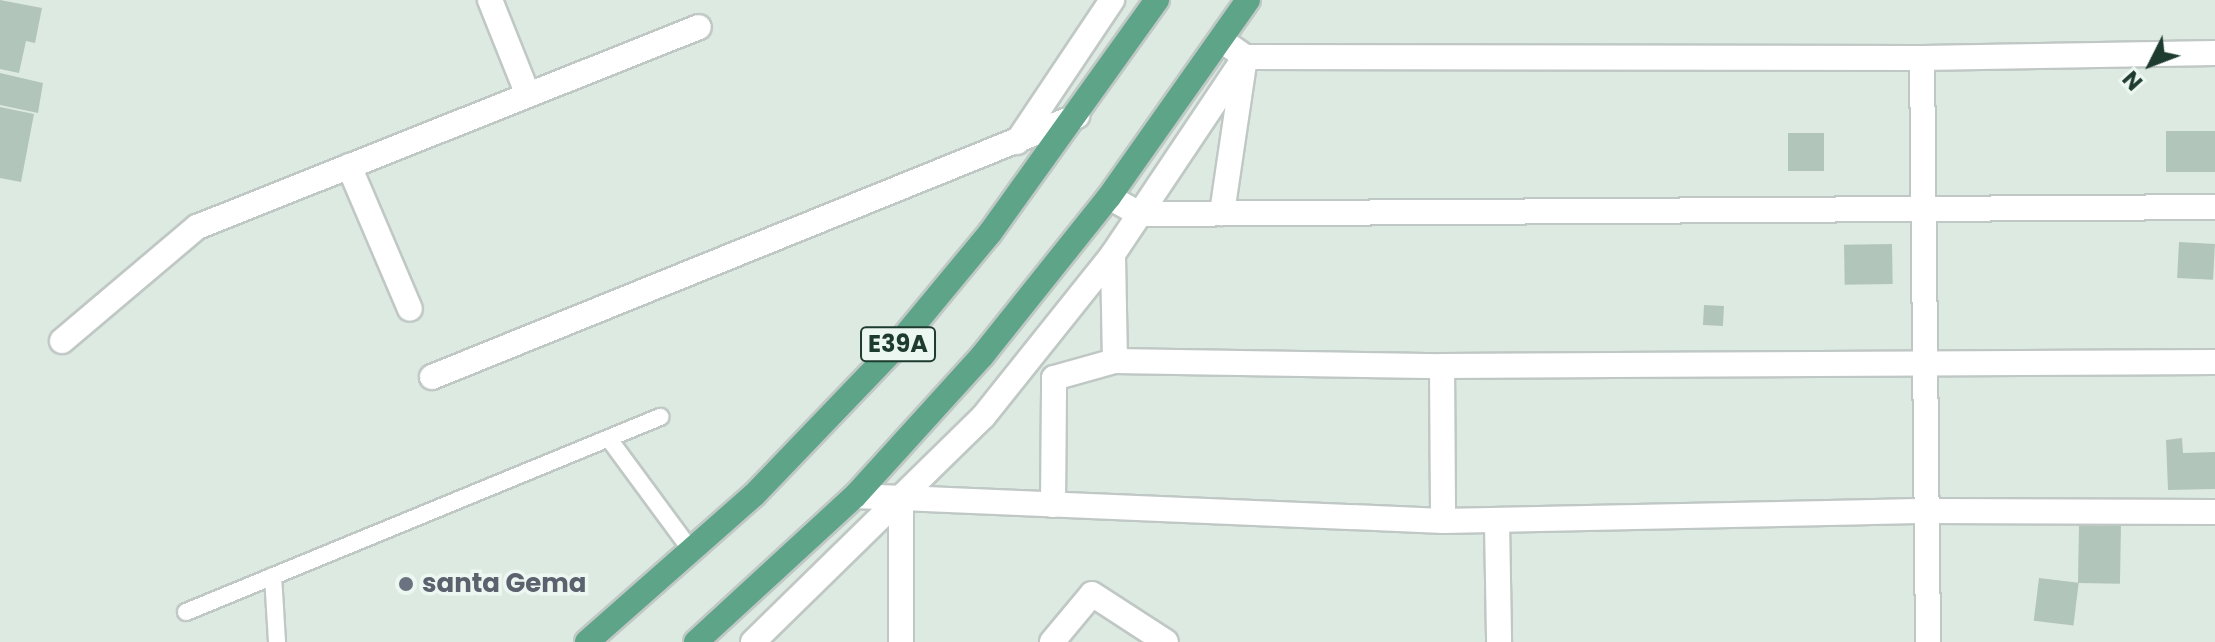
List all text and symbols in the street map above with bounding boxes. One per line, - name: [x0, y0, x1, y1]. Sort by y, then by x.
- north arrow: [2111, 24, 2191, 104]
- text: N: [2116, 64, 2150, 97]
- road number: E39A: [860, 324, 936, 364]
- place label: santa Gema: [422, 568, 586, 600]
- marker: santa Gema: [397, 575, 415, 593]

